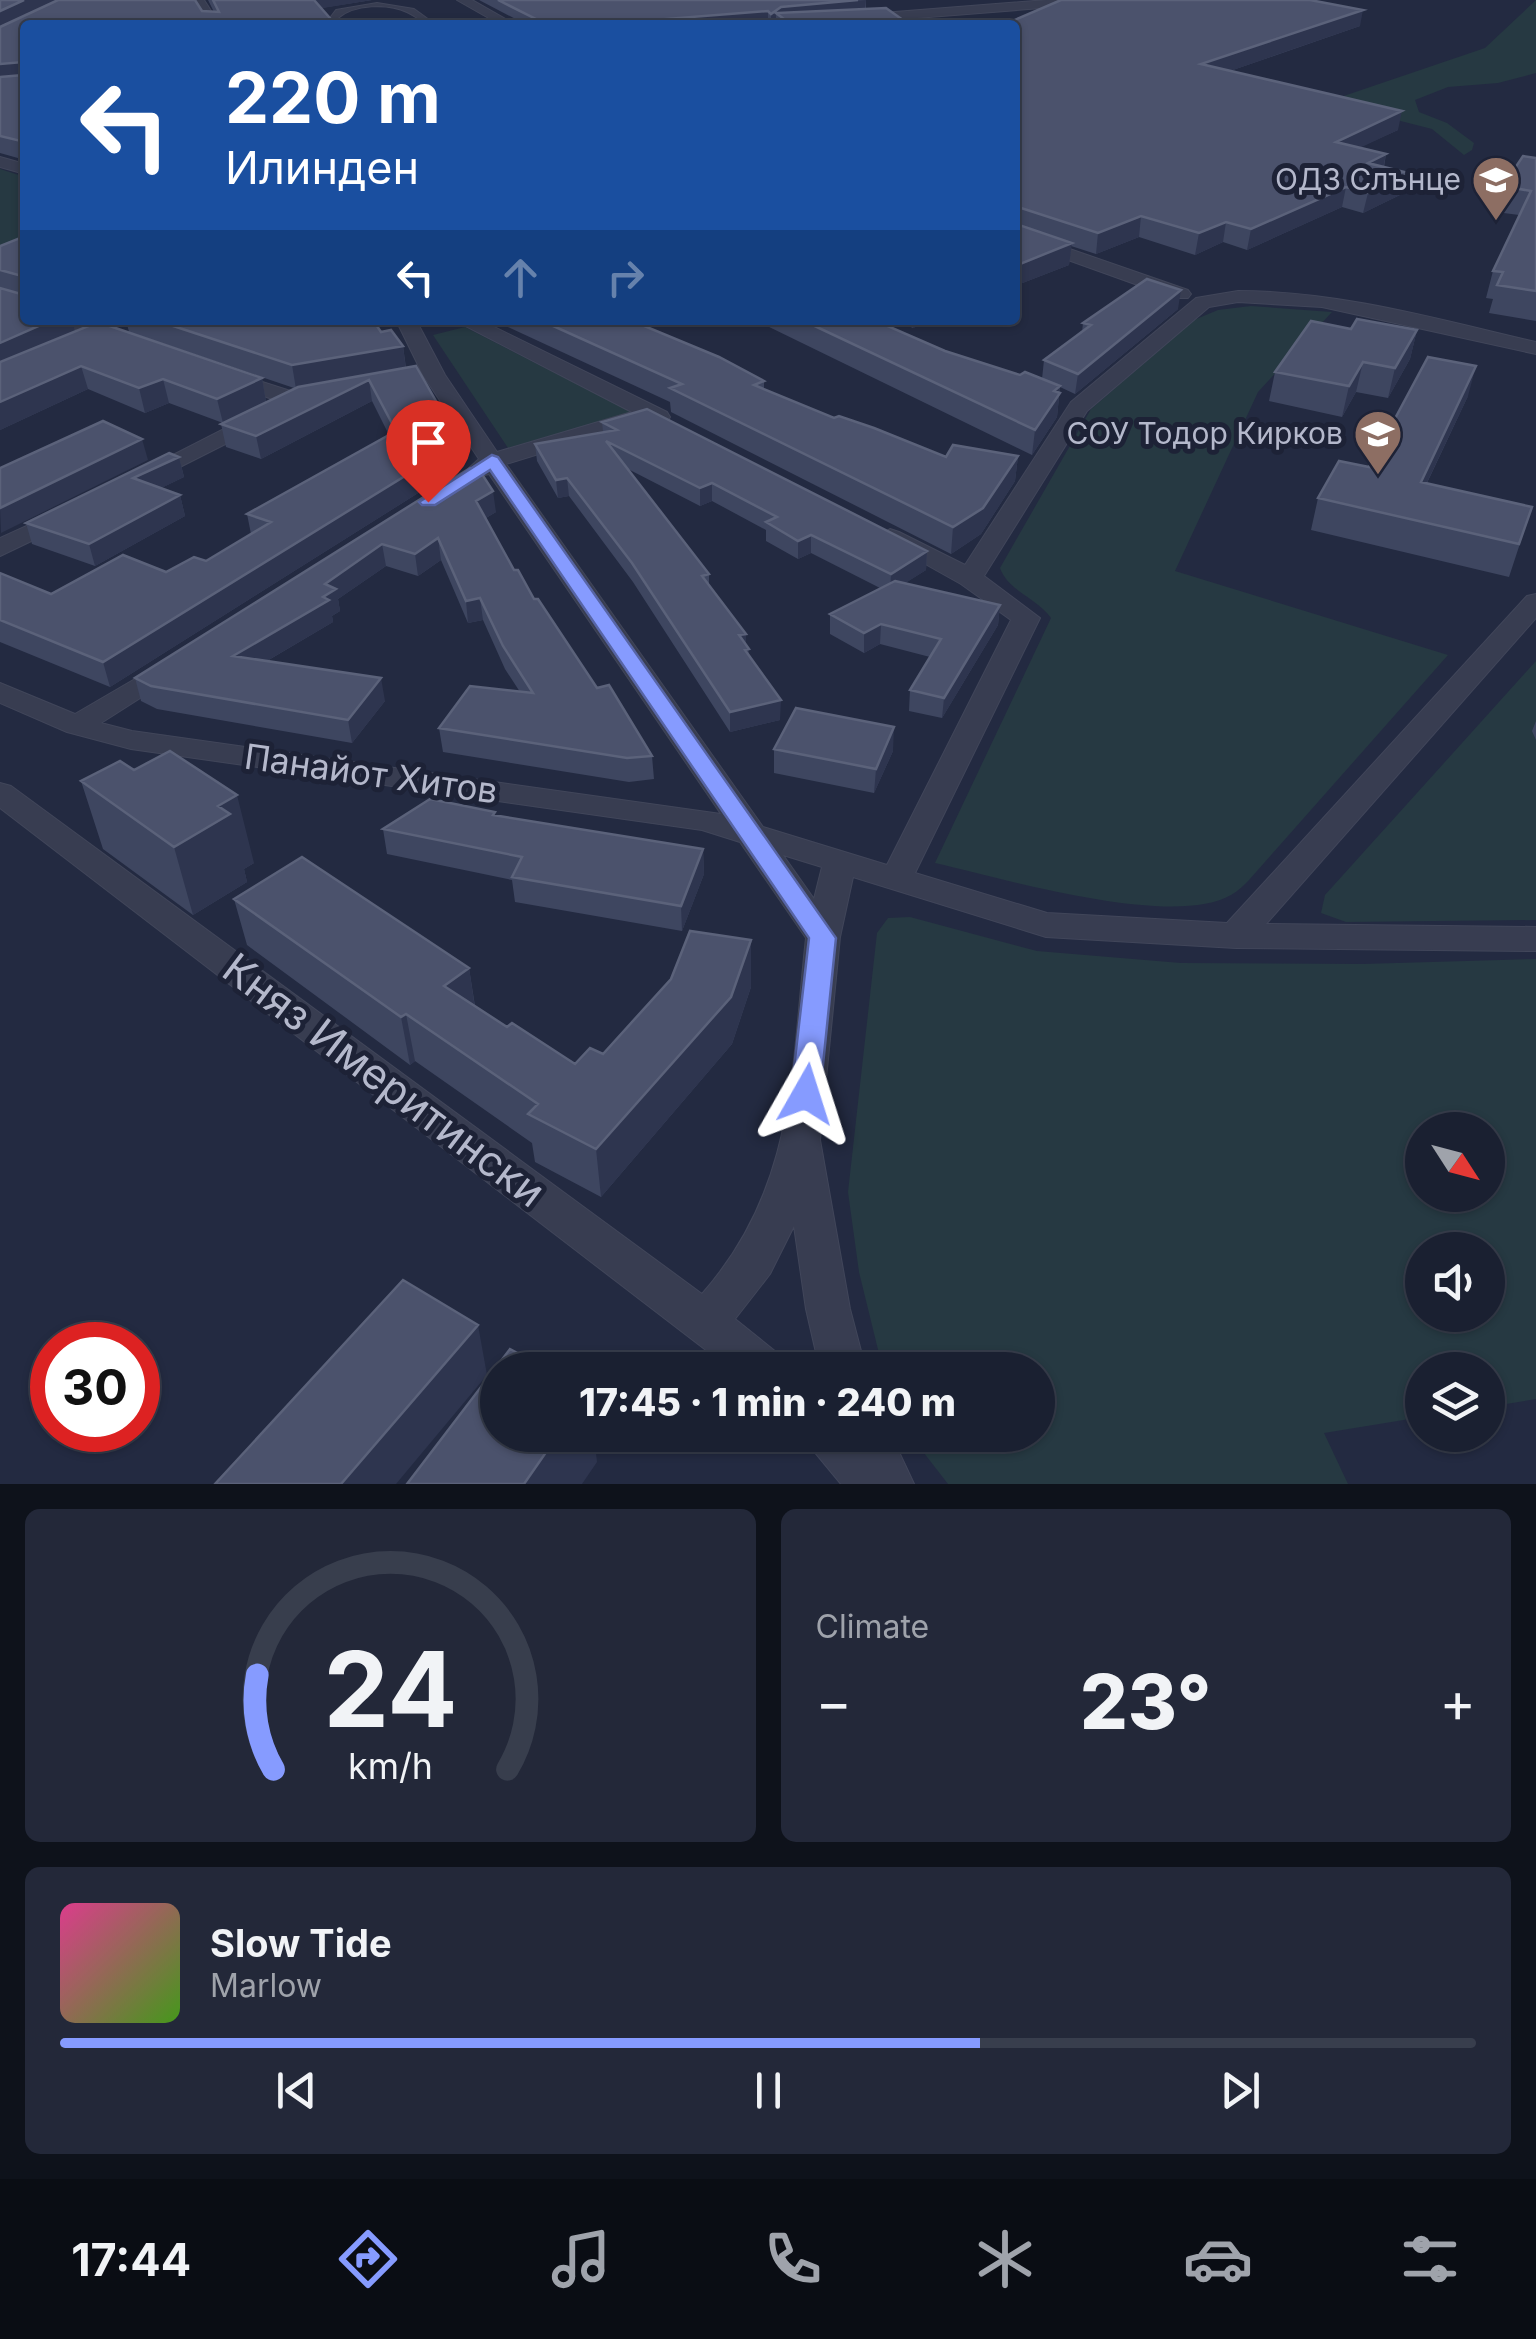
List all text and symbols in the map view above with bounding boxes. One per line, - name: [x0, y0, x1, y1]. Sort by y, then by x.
- text: 220 m: [225, 55, 441, 140]
- icon: left: [60, 60, 190, 190]
- text: Илинден: [225, 140, 419, 195]
- school or university icon: ОДЗ Слънце: [1470, 154, 1522, 222]
- place label: ОДЗ Слънце: [1275, 161, 1461, 197]
- icon: left: [388, 250, 443, 305]
- icon: ahead: [493, 250, 548, 305]
- icon: right: [598, 250, 653, 305]
- pin: [386, 400, 471, 503]
- school or university icon: СОУ Тодор Кирков: [1352, 408, 1404, 476]
- icon: arrive: [401, 415, 456, 470]
- place label: СОУ Тодор Кирков: [1066, 415, 1343, 451]
- street label: Панайот Хитов: [242, 734, 500, 812]
- street label: Княз Имеритински: [213, 942, 555, 1217]
- position arrow: [754, 1042, 858, 1146]
- north arrow: [1405, 1112, 1505, 1212]
- map controls: [1405, 1112, 1505, 1452]
- button: sound: [1405, 1232, 1505, 1332]
- speed limit sign: 30: [30, 1322, 160, 1452]
- button: layers: [1405, 1352, 1505, 1452]
- text: 17:45 · 1 min · 240 m: [579, 1379, 956, 1425]
- text: Climate: [816, 1607, 929, 1646]
- text: 24: [323, 1626, 457, 1752]
- text: 23°: [1080, 1656, 1211, 1747]
- text: −: [816, 1669, 852, 1735]
- text: +: [1440, 1669, 1476, 1735]
- text: km/h: [348, 1744, 433, 1788]
- text: Slow Tide: [210, 1920, 392, 1966]
- text: Marlow: [210, 1966, 322, 2005]
- icon: previous: [269, 2063, 324, 2118]
- icon: pause: [741, 2063, 796, 2118]
- icon: next: [1213, 2063, 1268, 2118]
- icon: directions: [333, 2224, 403, 2294]
- icon: music: [546, 2224, 616, 2294]
- icon: phone: [758, 2224, 828, 2294]
- icon: climate: [970, 2224, 1040, 2294]
- icon: car: [1183, 2224, 1253, 2294]
- icon: filters: [1395, 2224, 1465, 2294]
- text: 17:44: [71, 2232, 191, 2287]

